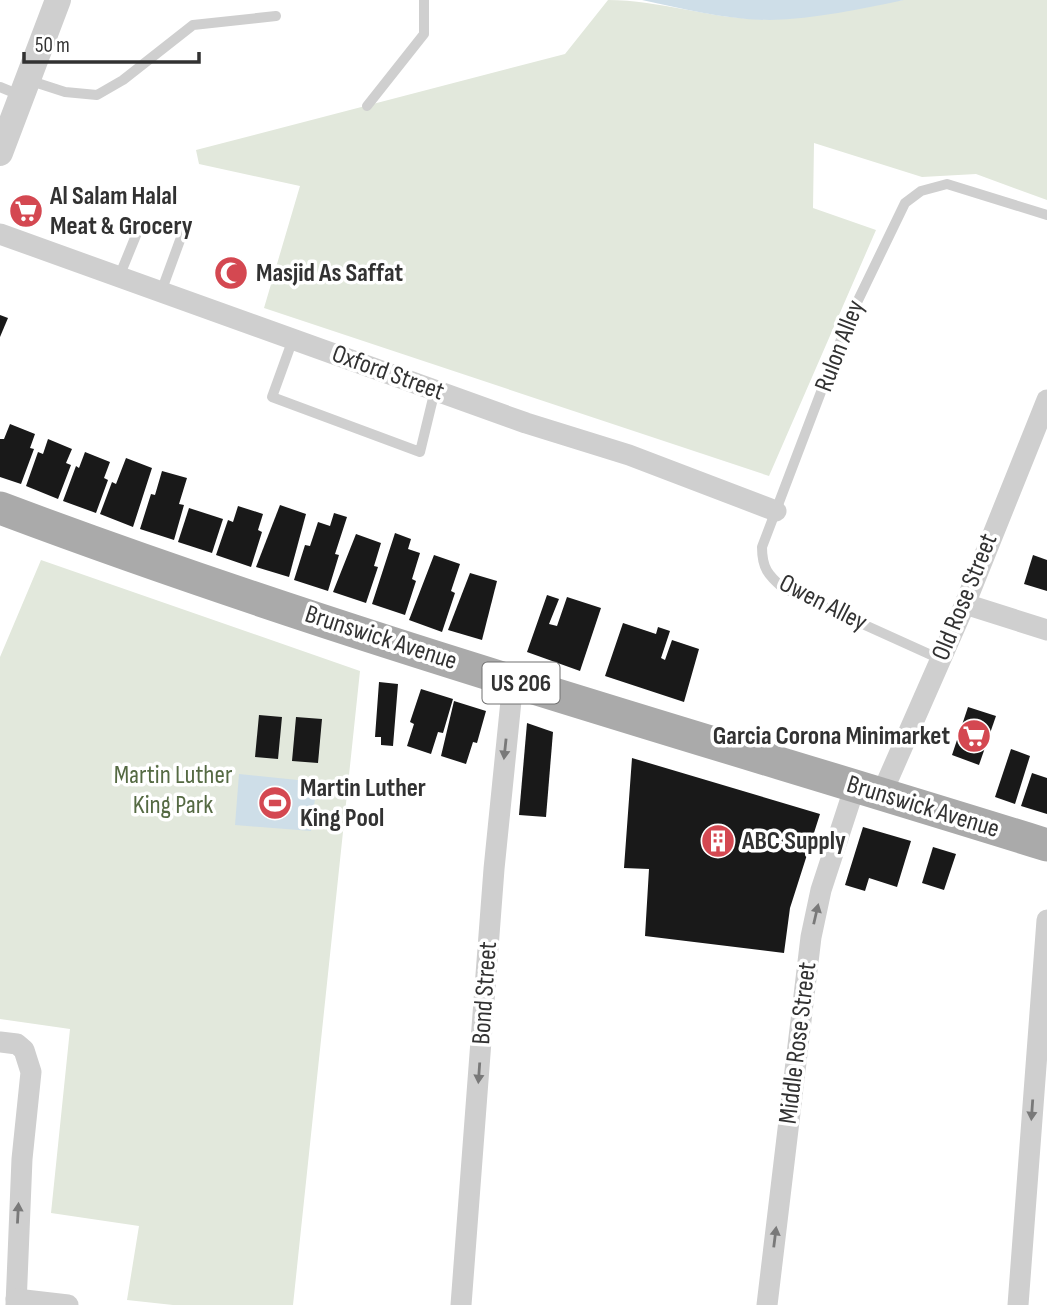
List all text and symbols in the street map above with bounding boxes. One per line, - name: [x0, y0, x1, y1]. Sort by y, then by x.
- scale bar: [24, 21, 200, 65]
- text: 50 m: [35, 33, 70, 58]
- place label: Al Salam Halal Meat & Grocery: [49, 181, 193, 242]
- supermarket icon: Al Salam Halal Meat & Grocery: [7, 192, 45, 230]
- mosque icon: Masjid As Saffat: [212, 254, 250, 292]
- place label: Masjid As Saffat: [256, 258, 404, 289]
- street label: Rulon Alley: [808, 296, 872, 396]
- street label: Oxford Street: [328, 338, 448, 408]
- street label: Old Rose Street: [926, 529, 1004, 665]
- street label: Owen Alley: [774, 568, 872, 638]
- street label: Brunswick Avenue: [301, 599, 461, 677]
- road number: US 206: [482, 662, 560, 704]
- supermarket icon: Garcia Corona Minimarket: [955, 717, 993, 755]
- place label: Garcia Corona Minimarket: [713, 721, 950, 752]
- one-way arrow: [500, 738, 511, 760]
- park label: Martin Luther King Park: [114, 760, 233, 821]
- street label: Brunswick Avenue: [843, 769, 1003, 845]
- place label: Martin Luther King Pool: [300, 773, 426, 834]
- sports icon: Martin Luther King Pool: [256, 784, 294, 822]
- building icon: ABC Supply: [699, 822, 737, 860]
- place label: ABC Supply: [741, 826, 846, 857]
- one-way arrow: [811, 903, 822, 925]
- street label: Bond Street: [466, 940, 504, 1046]
- street label: Middle Rose Street: [773, 960, 823, 1126]
- one-way arrow: [473, 1062, 484, 1084]
- one-way arrow: [1027, 1099, 1038, 1121]
- one-way arrow: [13, 1202, 24, 1224]
- one-way arrow: [769, 1226, 780, 1248]

